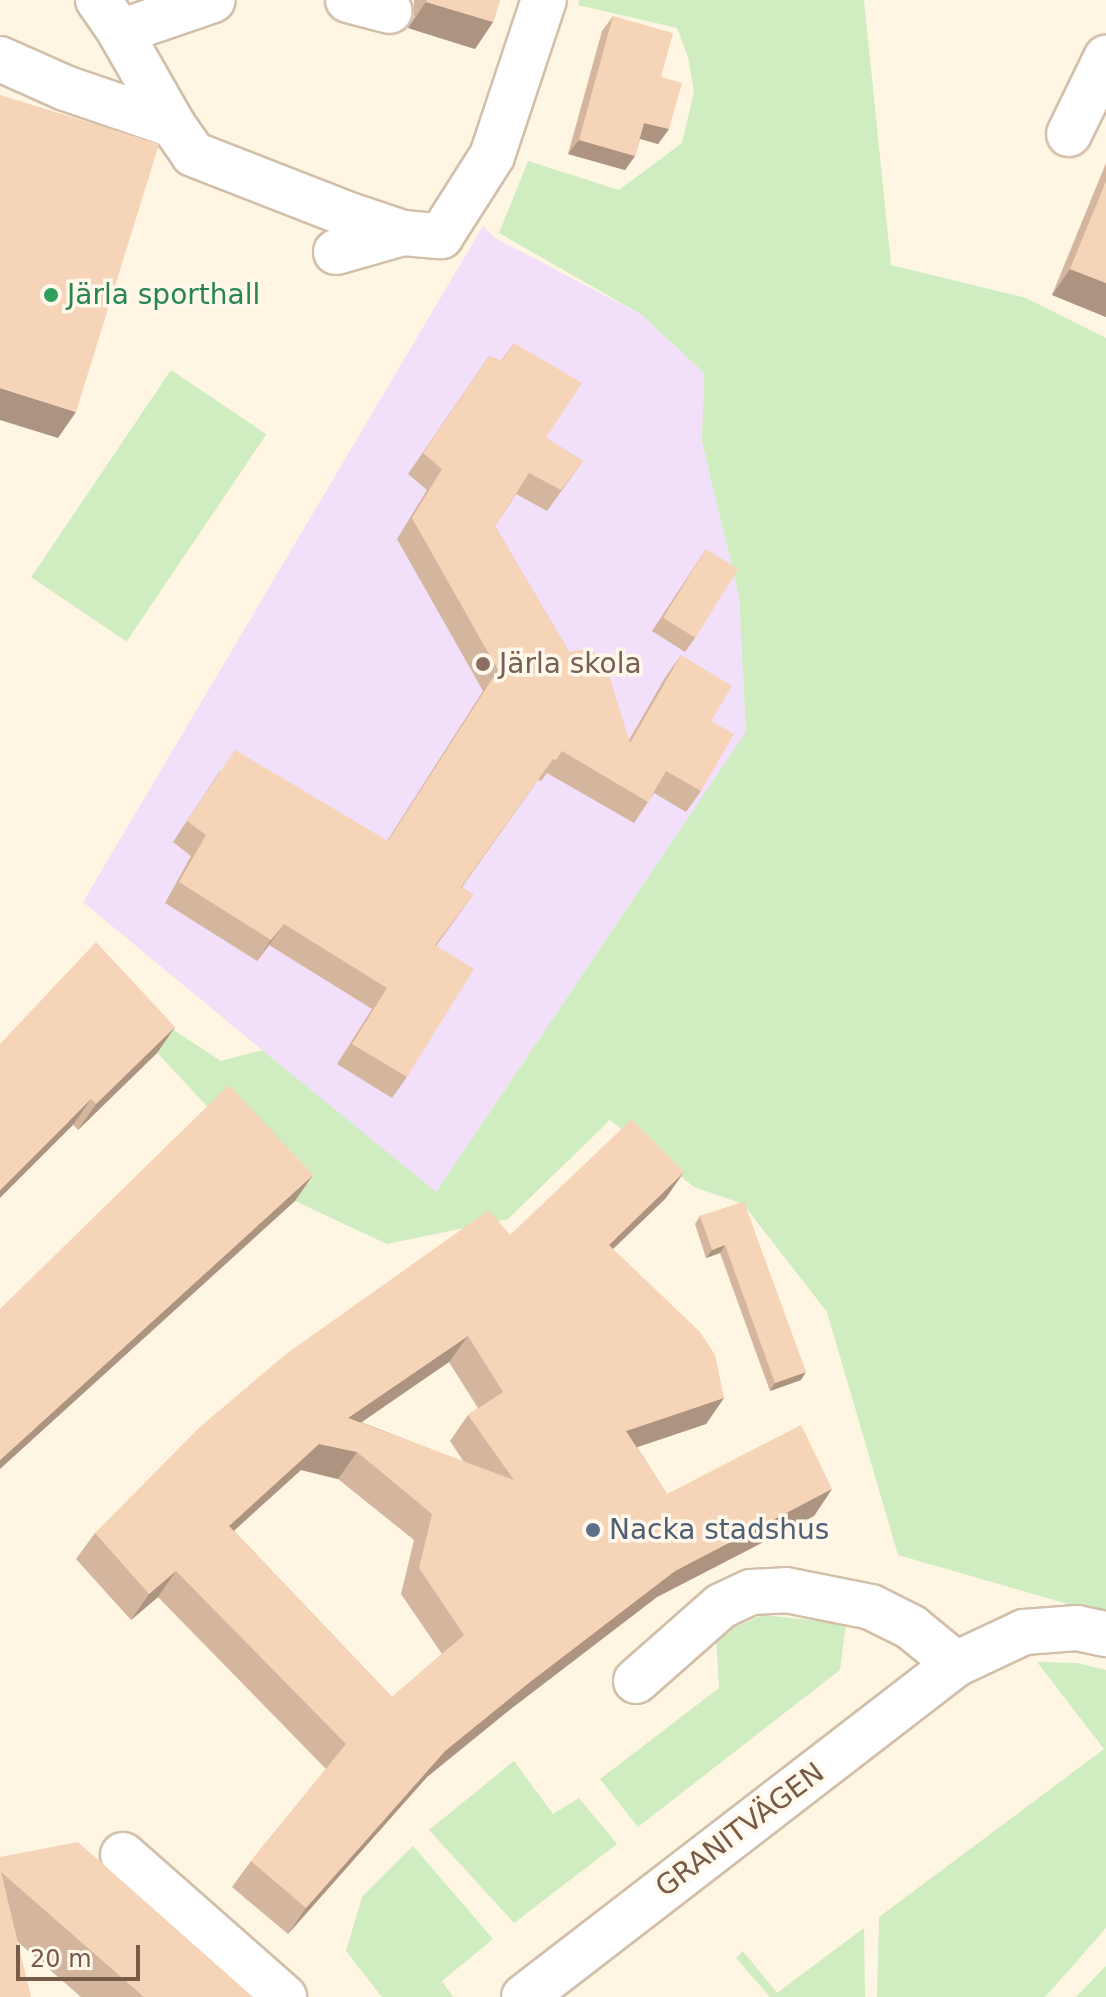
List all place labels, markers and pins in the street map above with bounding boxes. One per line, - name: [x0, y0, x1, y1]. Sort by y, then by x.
- place label: Järla sporthall: [67, 278, 260, 312]
- marker: Järla sporthall: [42, 286, 60, 304]
- place label: Järla skola: [499, 647, 642, 681]
- marker: Järla skola: [474, 655, 492, 673]
- place label: Nacka stadshus: [609, 1513, 829, 1547]
- marker: Nacka stadshus: [584, 1521, 602, 1539]

